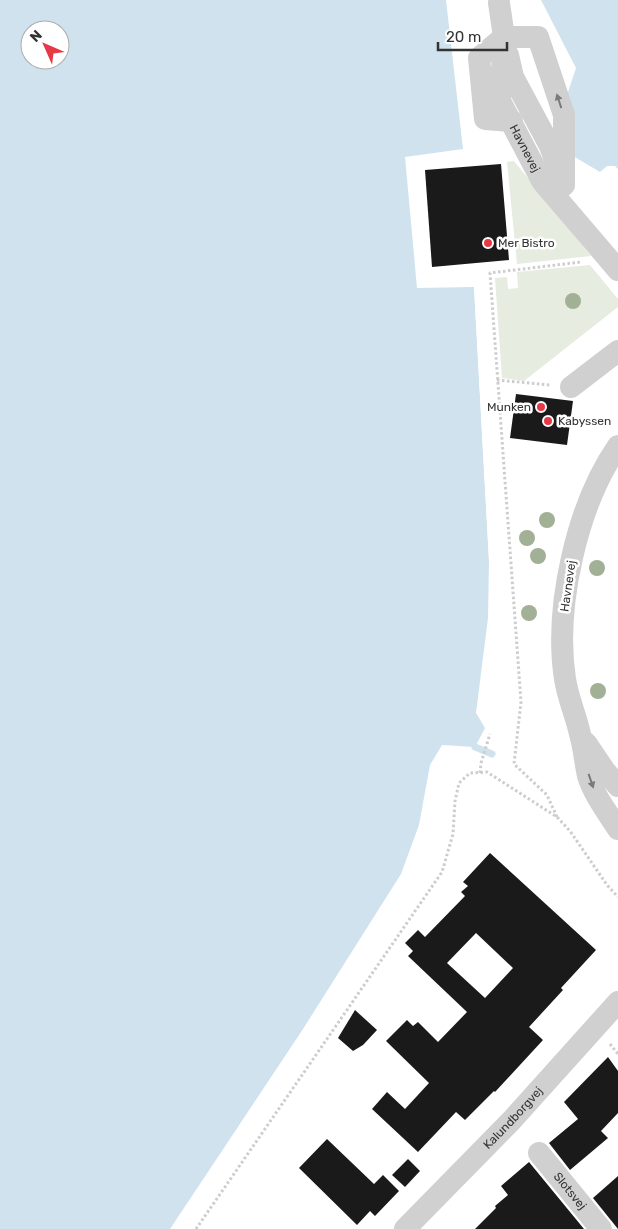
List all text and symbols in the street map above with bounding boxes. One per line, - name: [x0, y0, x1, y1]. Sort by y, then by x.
- north arrow: [20, 20, 70, 70]
- scale bar: [438, 20, 507, 52]
- text: N: [27, 27, 46, 46]
- text: 20 m: [446, 28, 481, 46]
- one-way arrow: [555, 94, 563, 109]
- street label: Havnevej: [507, 122, 543, 175]
- place label: Mer Bistro: [498, 236, 555, 250]
- marker: Mer Bistro: [482, 237, 494, 249]
- place label: Munken: [487, 400, 531, 414]
- marker: Munken: [535, 401, 547, 413]
- place label: Kabyssen: [558, 414, 611, 428]
- marker: Kabyssen: [542, 415, 554, 427]
- street label: Havnevej: [557, 559, 579, 613]
- one-way arrow: [587, 774, 595, 789]
- street label: Kalundborgvej: [480, 1084, 546, 1152]
- street label: Slotsvej: [551, 1169, 589, 1212]

